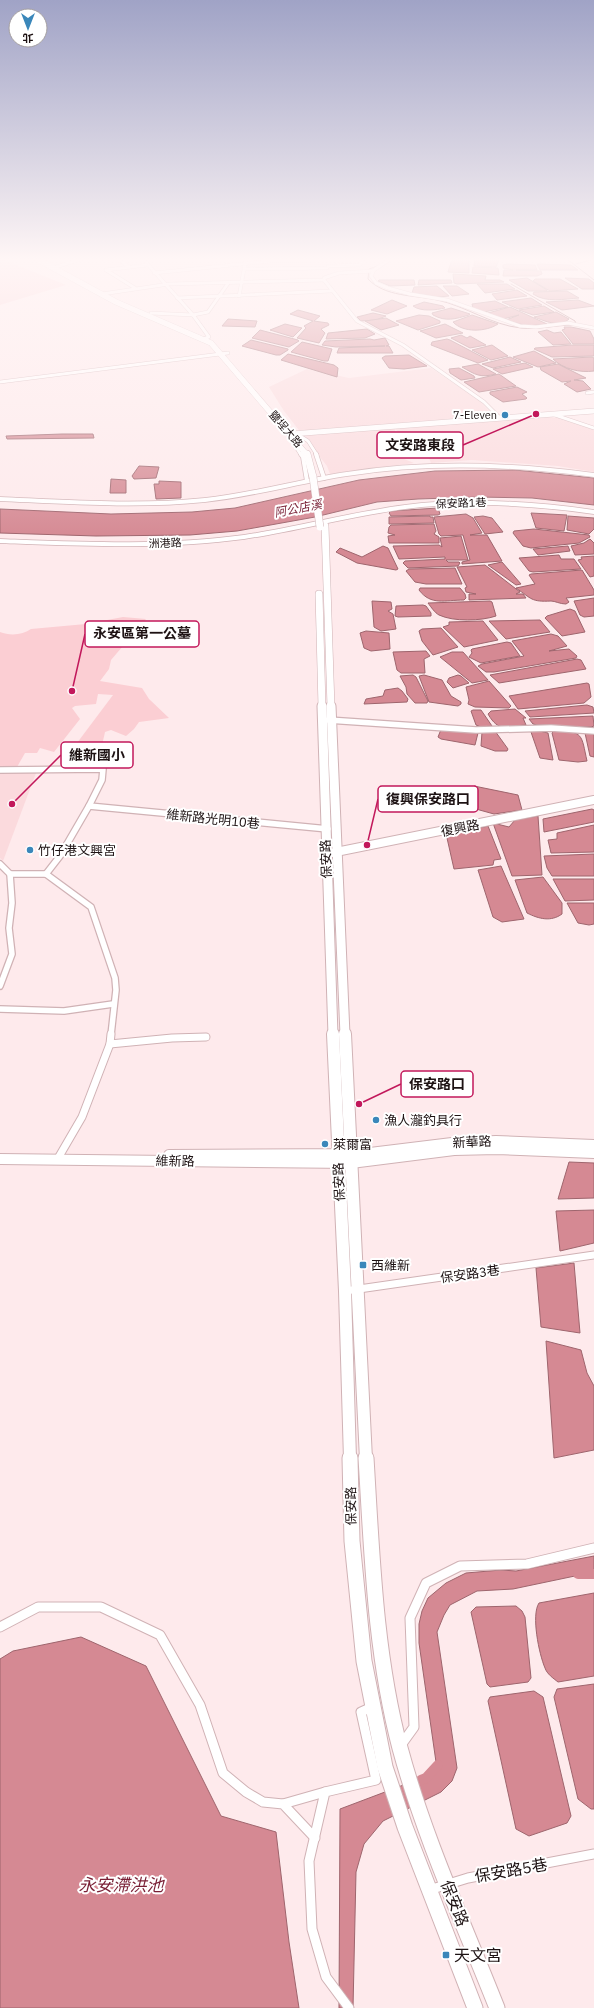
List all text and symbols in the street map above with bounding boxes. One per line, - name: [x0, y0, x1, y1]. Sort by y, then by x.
- north arrow: [8, 8, 48, 48]
- text: 北: [23, 31, 34, 45]
- street label: 鹽埕大路: [266, 408, 306, 450]
- place label: 7-Eleven: [453, 408, 497, 422]
- marker: 7-Eleven: [500, 410, 510, 420]
- callout: 文安路東段: [377, 432, 463, 458]
- text: 文安路東段: [385, 436, 455, 454]
- street label: 保安路1巷: [435, 495, 487, 511]
- water label: 阿公店溪: [273, 496, 325, 520]
- street label: 洲港路: [148, 535, 182, 551]
- callout: 永安區第一公墓: [85, 621, 199, 647]
- text: 永安區第一公墓: [93, 624, 191, 642]
- callout: 維新國小: [61, 742, 133, 768]
- text: 維新國小: [69, 746, 125, 764]
- callout: 復興保安路口: [378, 786, 478, 812]
- text: 復興保安路口: [386, 790, 470, 808]
- street label: 維新路光明10巷: [166, 806, 260, 832]
- street label: 復興路: [439, 816, 481, 840]
- street label: 保安路: [317, 839, 335, 879]
- place label: 竹仔港文興宮: [38, 842, 116, 859]
- marker: 竹仔港文興宮: [25, 845, 35, 855]
- callout: 保安路口: [401, 1071, 473, 1097]
- text: 保安路口: [409, 1075, 465, 1093]
- place label: 漁人瀧釣具行: [384, 1112, 462, 1129]
- marker: 漁人瀧釣具行: [371, 1115, 381, 1125]
- street label: 新華路: [452, 1132, 492, 1152]
- place label: 萊爾富: [333, 1136, 372, 1153]
- marker: 萊爾富: [320, 1139, 330, 1149]
- street label: 維新路: [155, 1152, 195, 1170]
- street label: 保安路: [329, 1162, 349, 1202]
- place label: 西維新: [371, 1257, 410, 1274]
- marker: 西維新: [358, 1260, 368, 1270]
- street label: 保安路3巷: [439, 1261, 501, 1287]
- street label: 保安路: [342, 1486, 360, 1526]
- street label: 保安路5巷: [473, 1854, 549, 1886]
- water label: 永安滯洪池: [79, 1874, 165, 1896]
- street label: 保安路: [437, 1877, 473, 1929]
- place label: 天文宮: [454, 1945, 502, 1965]
- marker: 天文宮: [441, 1950, 451, 1960]

